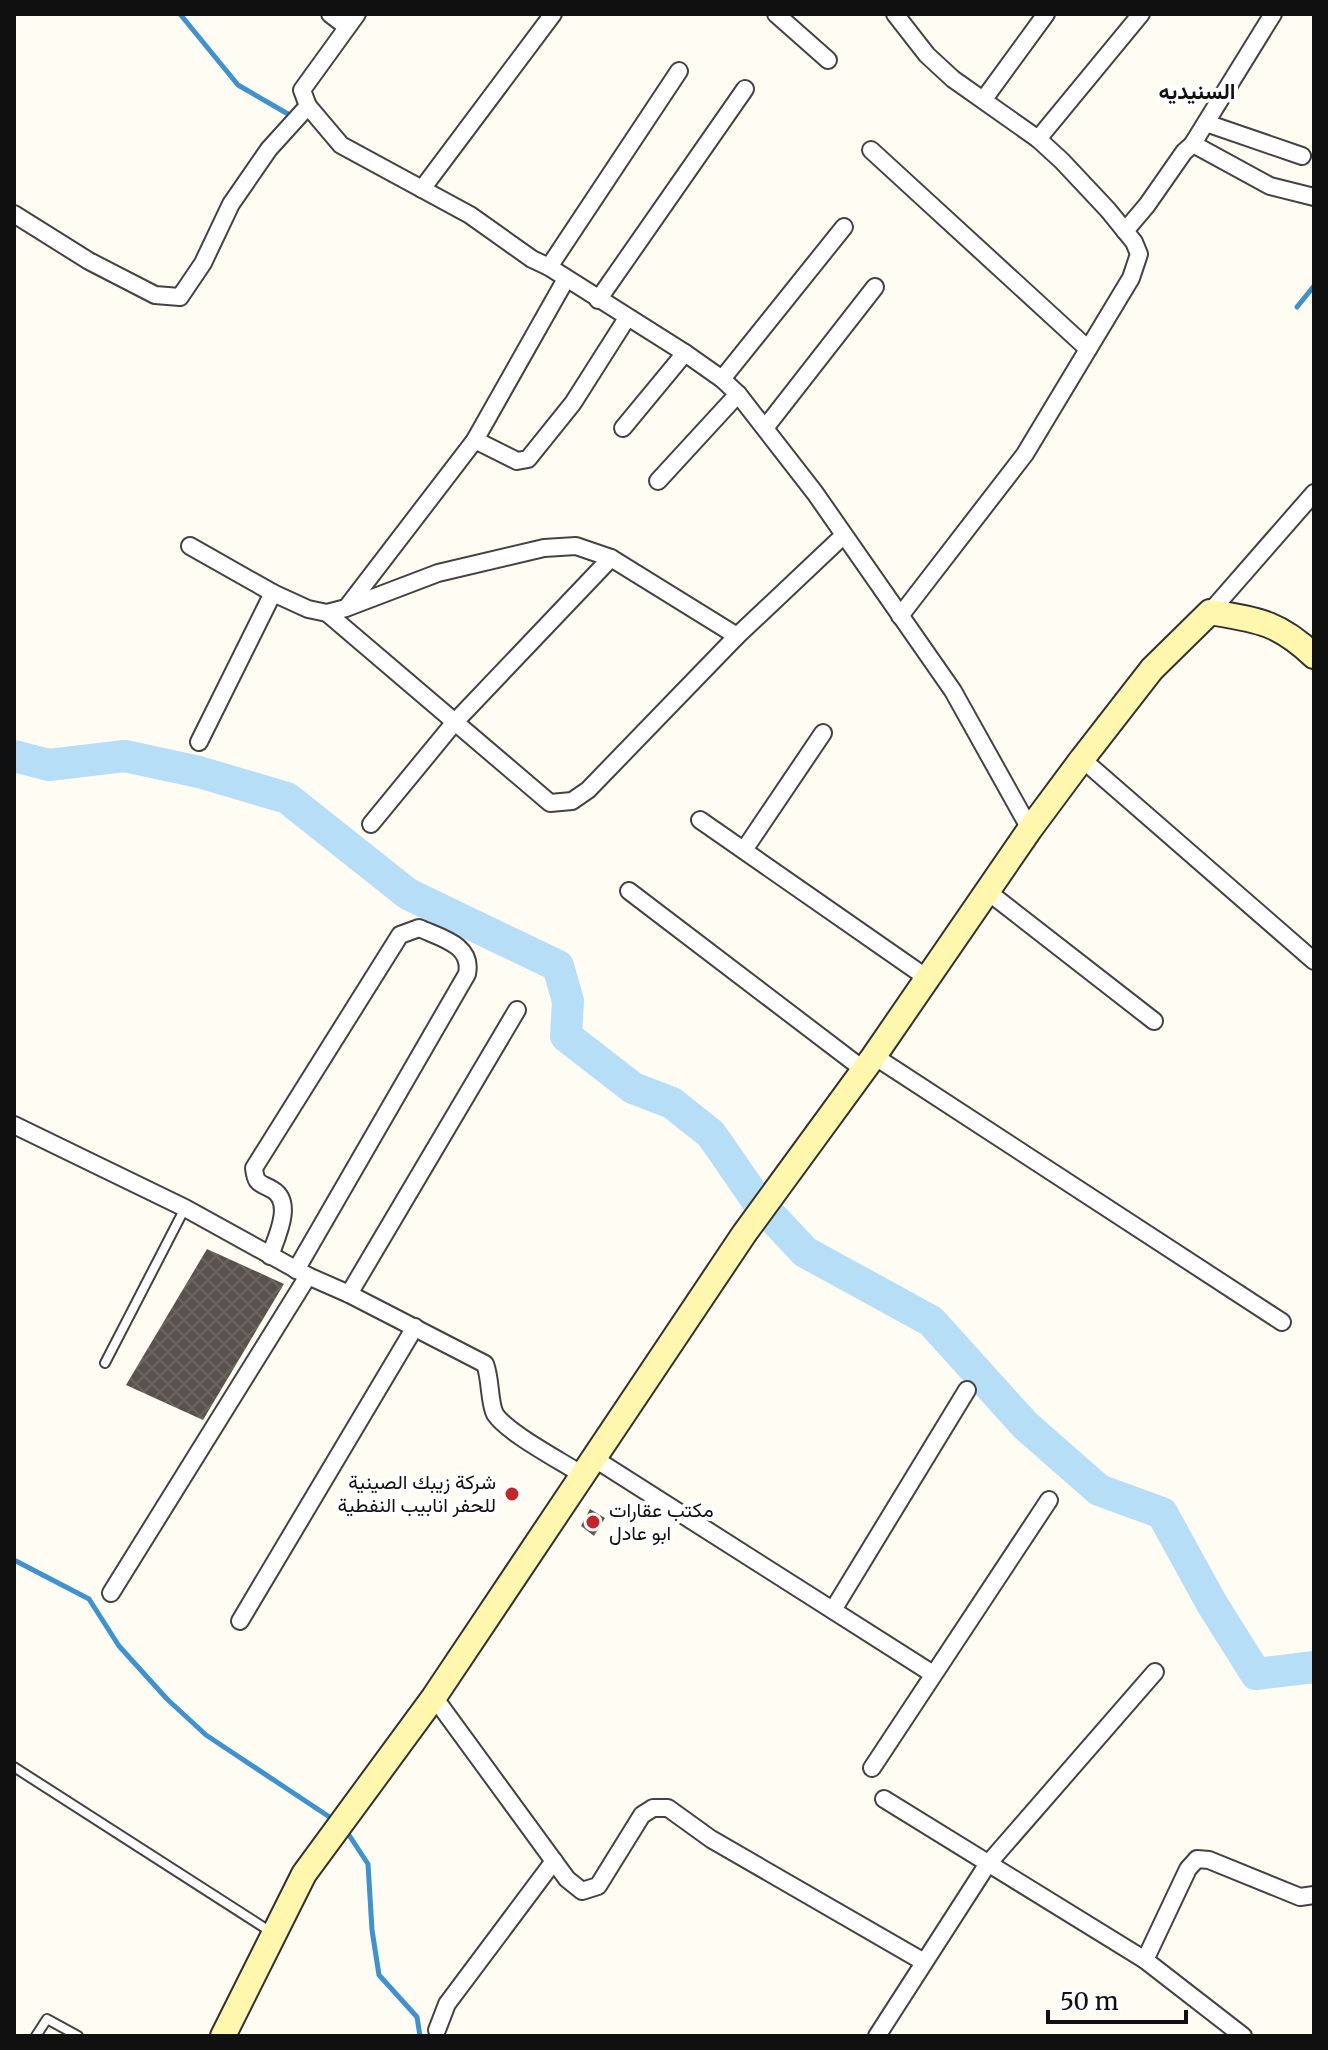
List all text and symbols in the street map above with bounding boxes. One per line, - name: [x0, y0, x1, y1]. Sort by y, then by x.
- district label: السنيديه: [1159, 77, 1235, 105]
- place label: شركة زيبك الصينية للحفر انابيب النفطية: [338, 1469, 496, 1518]
- marker: شركة زيبك الصينية للحفر انابيب النفطية: [503, 1485, 521, 1503]
- place label: مكتب عقارات ابو عادل: [609, 1497, 714, 1546]
- marker: مكتب عقارات ابو عادل: [584, 1513, 602, 1531]
- scale bar: [1048, 1974, 1186, 2024]
- text: 50 m: [1060, 1986, 1119, 2017]

